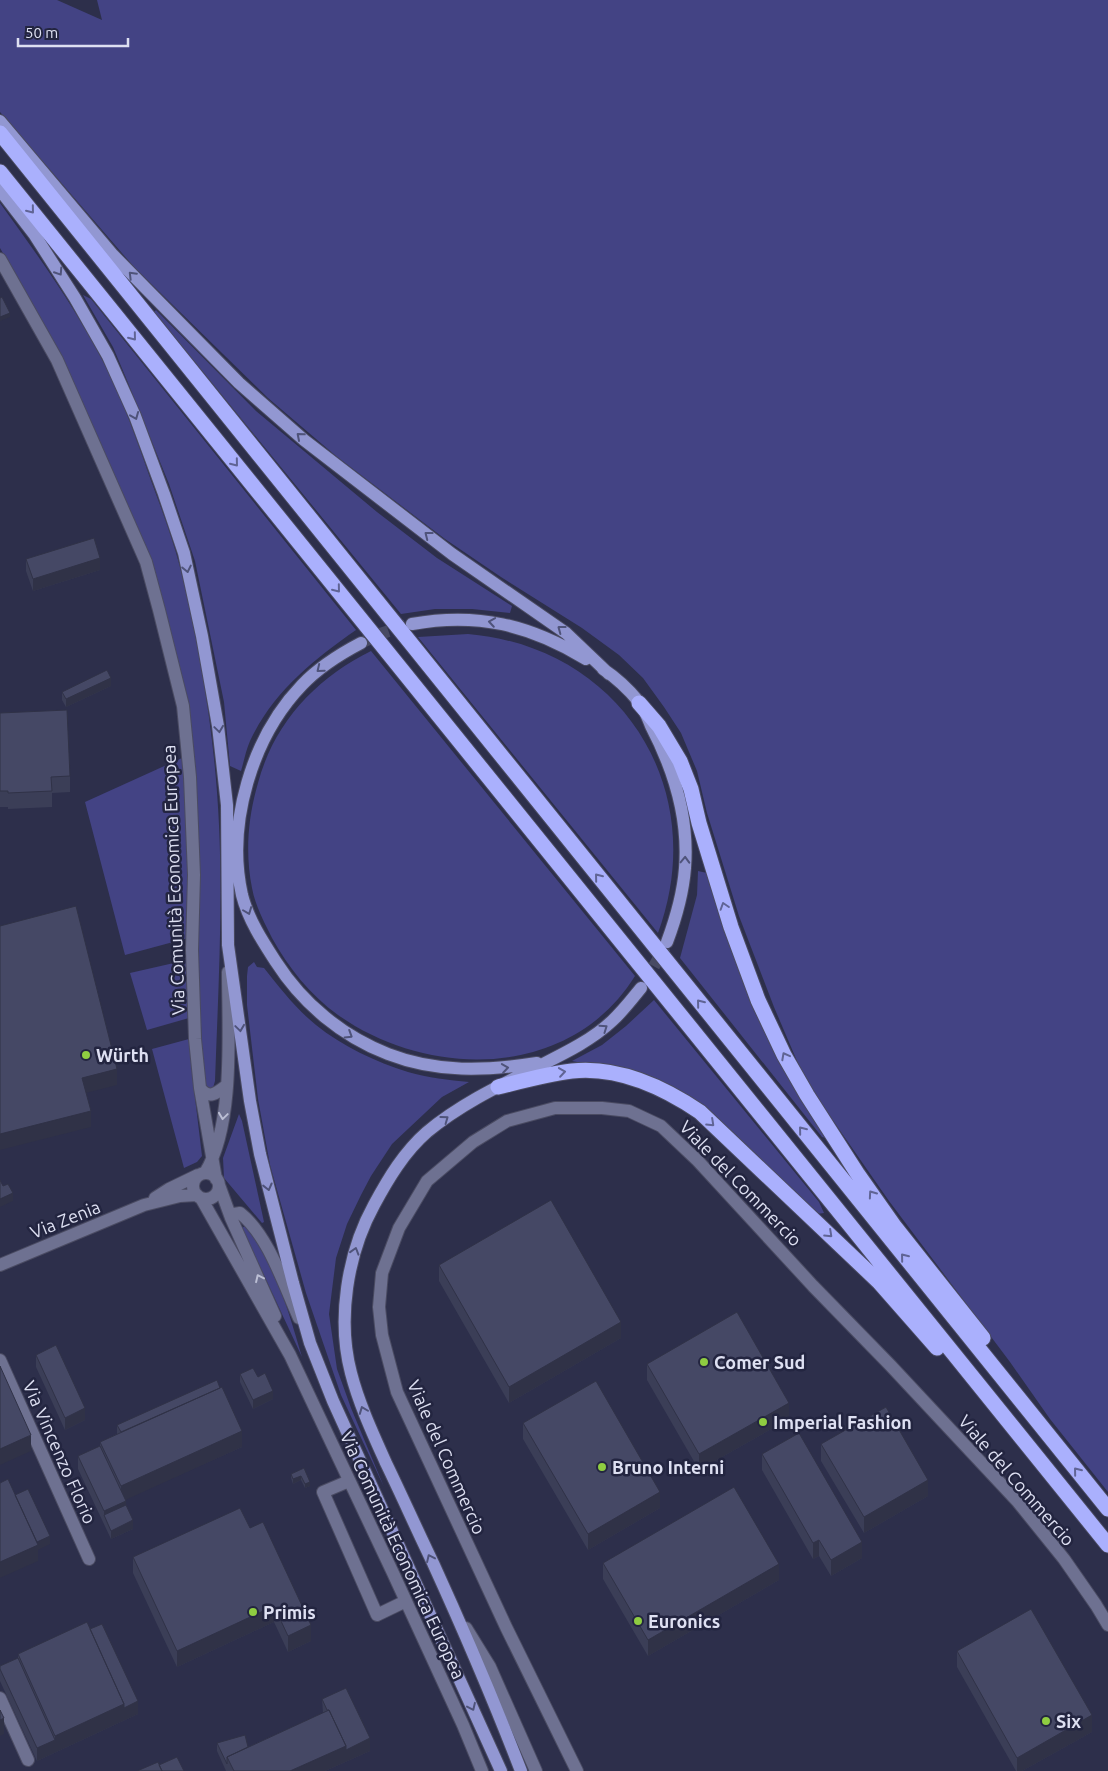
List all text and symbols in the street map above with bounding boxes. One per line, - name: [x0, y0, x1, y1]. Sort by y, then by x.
- scale bar: [18, 15, 128, 47]
- text: 50 m: [25, 24, 58, 41]
- one-way arrow: [25, 204, 33, 213]
- one-way arrow: [52, 267, 62, 276]
- one-way arrow: [129, 272, 138, 281]
- one-way arrow: [127, 331, 136, 340]
- one-way arrow: [128, 411, 139, 420]
- one-way arrow: [296, 432, 305, 441]
- one-way arrow: [229, 457, 237, 466]
- one-way arrow: [425, 533, 434, 541]
- one-way arrow: [181, 565, 192, 574]
- one-way arrow: [331, 584, 340, 593]
- one-way arrow: [488, 617, 497, 627]
- one-way arrow: [557, 626, 567, 635]
- one-way arrow: [317, 664, 326, 672]
- one-way arrow: [213, 724, 223, 733]
- street label: Via Comunità Economica Europea: [158, 744, 188, 1016]
- one-way arrow: [680, 856, 690, 864]
- one-way arrow: [596, 874, 604, 883]
- one-way arrow: [720, 902, 730, 910]
- one-way arrow: [242, 906, 252, 915]
- one-way arrow: [697, 1000, 706, 1009]
- one-way arrow: [234, 1023, 244, 1032]
- one-way arrow: [598, 1025, 607, 1034]
- one-way arrow: [344, 1028, 353, 1038]
- place label: Würth: [96, 1045, 149, 1065]
- marker: Würth: [80, 1049, 92, 1061]
- one-way arrow: [781, 1052, 791, 1061]
- one-way arrow: [502, 1063, 510, 1074]
- one-way arrow: [558, 1068, 566, 1078]
- one-way arrow: [219, 1111, 229, 1120]
- one-way arrow: [439, 1116, 449, 1125]
- street label: Viale del Commercio: [676, 1116, 806, 1250]
- one-way arrow: [705, 1117, 714, 1126]
- one-way arrow: [799, 1127, 807, 1136]
- one-way arrow: [263, 1183, 273, 1191]
- one-way arrow: [869, 1190, 878, 1199]
- street label: Via Zenia: [27, 1196, 103, 1242]
- one-way arrow: [823, 1228, 832, 1237]
- one-way arrow: [349, 1247, 359, 1255]
- one-way arrow: [900, 1253, 909, 1262]
- one-way arrow: [254, 1274, 265, 1283]
- place label: Comer Sud: [714, 1352, 805, 1372]
- marker: Comer Sud: [698, 1356, 710, 1368]
- street label: Viale del Commercio: [404, 1377, 490, 1537]
- street label: Via Vincenzo Florio: [20, 1378, 100, 1526]
- one-way arrow: [359, 1406, 369, 1415]
- street label: Viale del Commercio: [955, 1411, 1079, 1549]
- place label: Imperial Fashion: [773, 1412, 912, 1432]
- marker: Imperial Fashion: [757, 1416, 769, 1428]
- street label: Via Comunità Economica Europea: [337, 1428, 469, 1682]
- place label: Bruno Interni: [612, 1457, 724, 1477]
- marker: Bruno Interni: [596, 1461, 608, 1473]
- one-way arrow: [1074, 1468, 1083, 1477]
- one-way arrow: [426, 1554, 437, 1563]
- place label: Primis: [263, 1602, 316, 1622]
- marker: Primis: [247, 1606, 259, 1618]
- place label: Euronics: [648, 1611, 720, 1631]
- marker: Euronics: [632, 1615, 644, 1627]
- one-way arrow: [466, 1702, 477, 1711]
- place label: Six: [1056, 1711, 1081, 1731]
- marker: Six: [1040, 1715, 1052, 1727]

